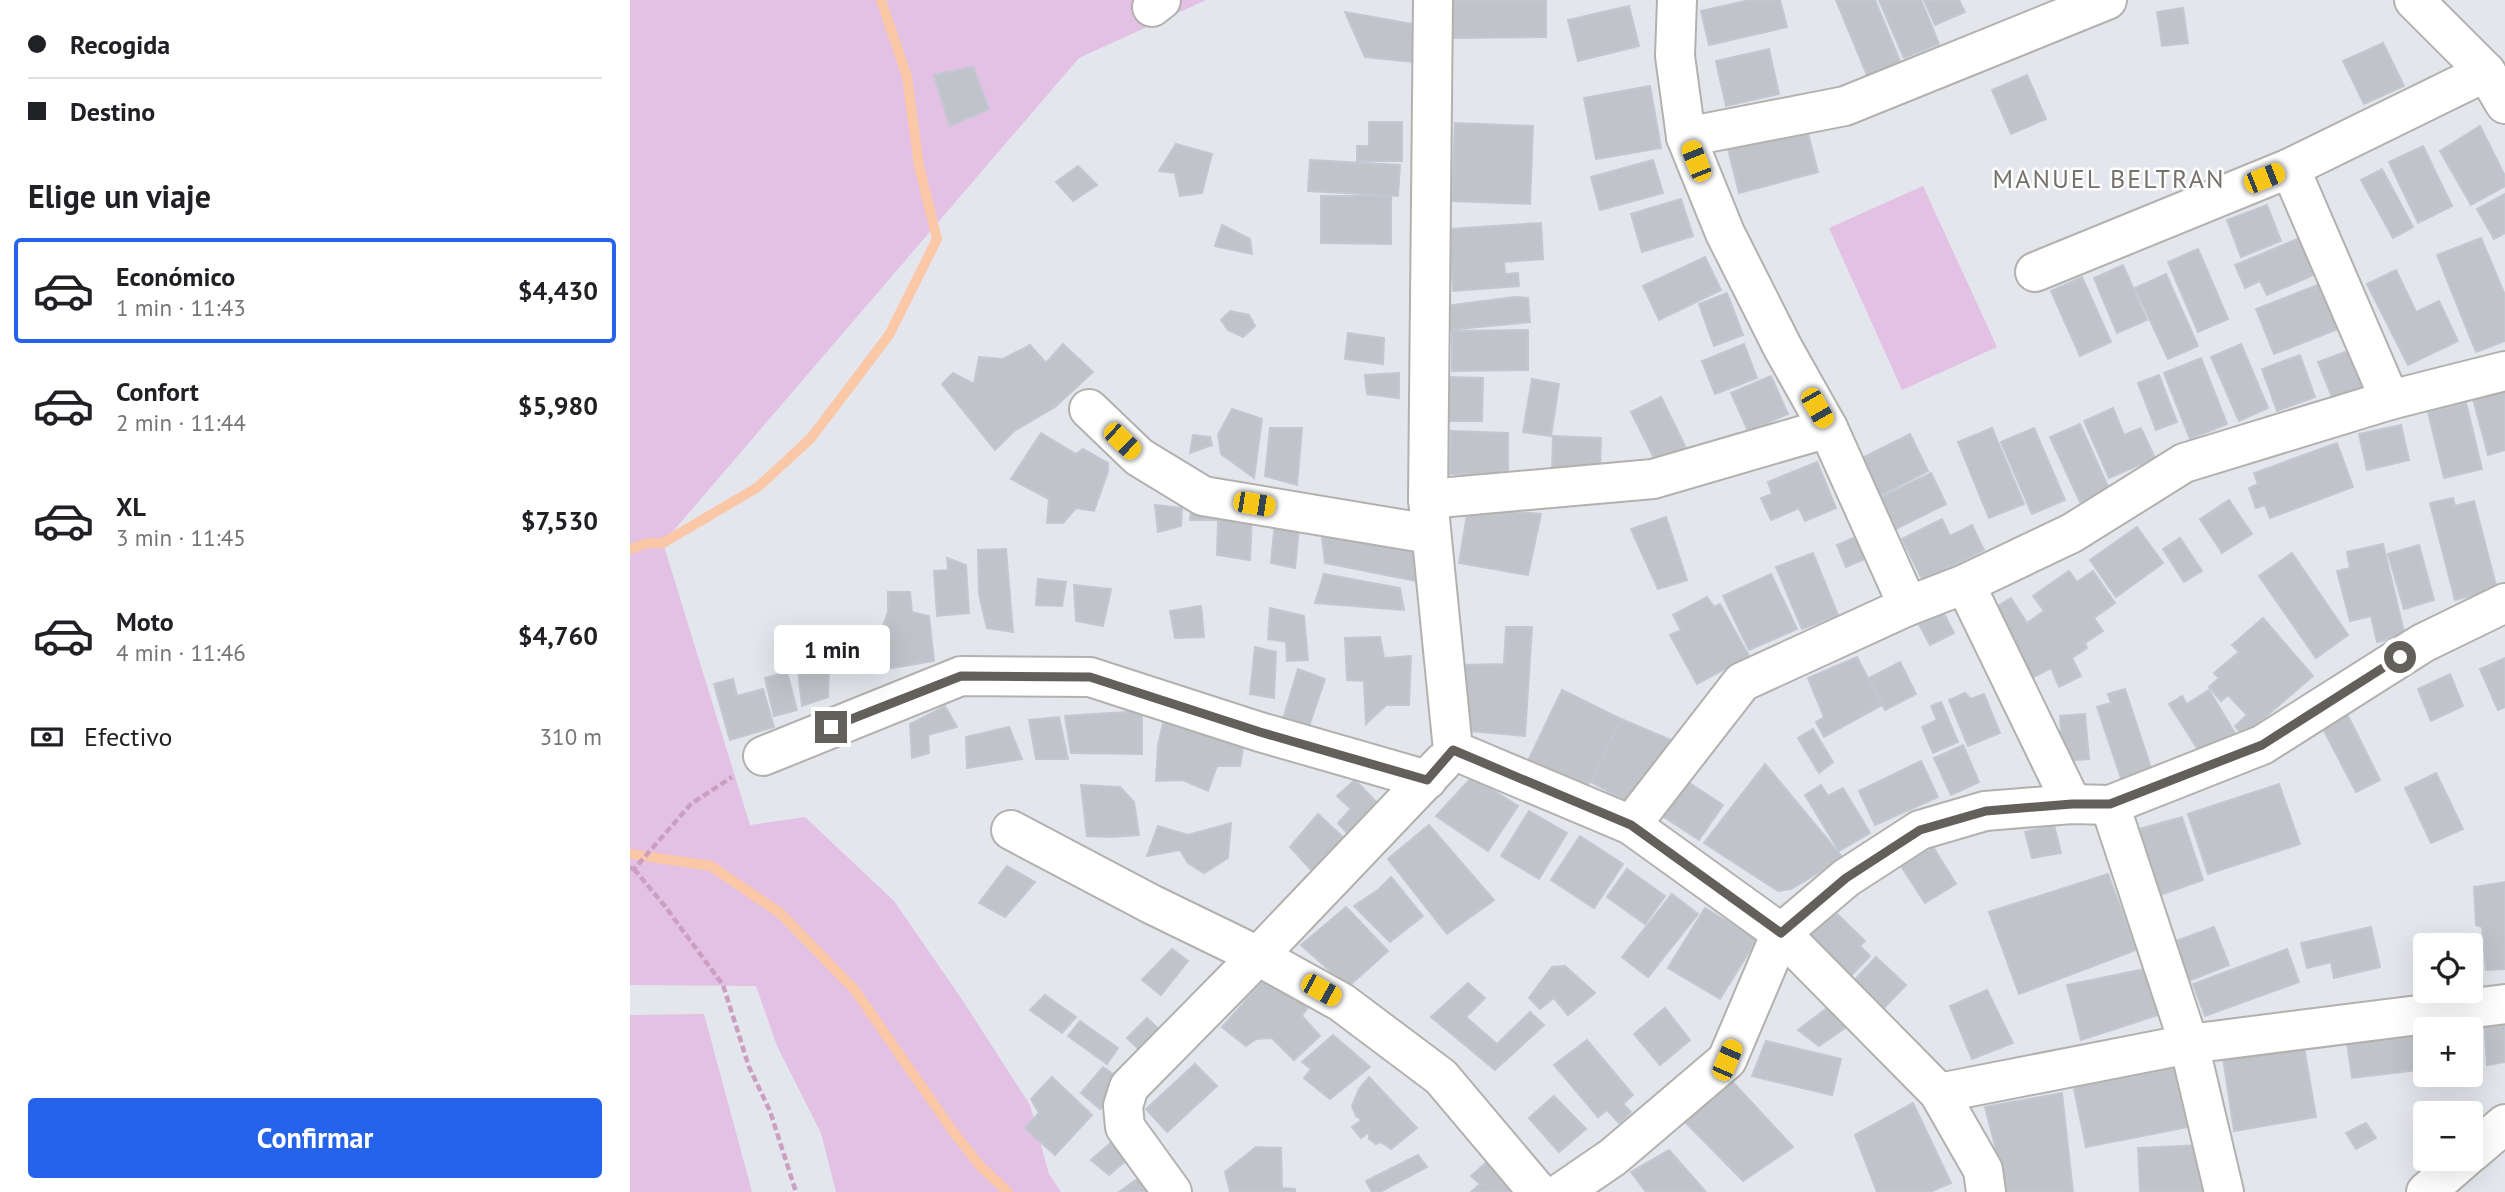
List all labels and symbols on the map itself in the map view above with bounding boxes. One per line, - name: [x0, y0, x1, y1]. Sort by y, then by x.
- car: [1679, 138, 1714, 184]
- car: [2241, 160, 2288, 196]
- district label: MANUEL BELTRAN: [1993, 162, 2225, 195]
- car: [1798, 385, 1837, 431]
- car: [1100, 419, 1145, 463]
- car: [1232, 490, 1277, 518]
- callout: 1 min: [773, 626, 889, 674]
- route start: [2384, 641, 2416, 673]
- route end: [815, 711, 847, 743]
- car: [1298, 971, 1345, 1009]
- car: [1710, 1037, 1745, 1083]

